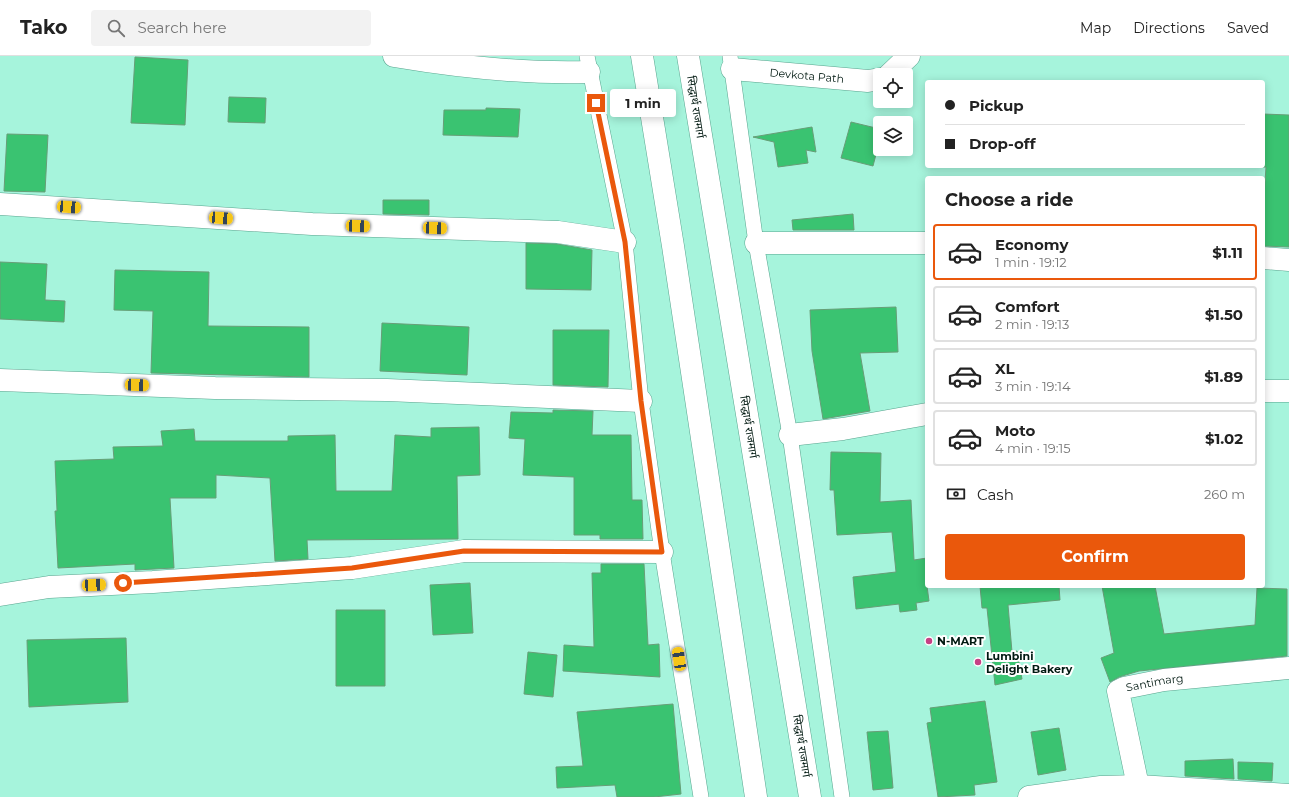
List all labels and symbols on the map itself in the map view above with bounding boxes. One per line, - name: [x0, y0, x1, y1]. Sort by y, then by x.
- street label: Devkota Path: [769, 65, 845, 86]
- street label: सिद्धार्थ राजमार्ग: [684, 75, 708, 140]
- callout: 1 min: [610, 89, 676, 117]
- route end: [587, 94, 605, 112]
- car: [57, 200, 81, 214]
- car: [209, 211, 233, 225]
- car: [346, 220, 370, 232]
- car: [423, 222, 447, 234]
- car: [125, 379, 149, 391]
- street label: सिद्धार्थ राजमार्ग: [737, 395, 761, 460]
- route start: [114, 574, 132, 592]
- car: [82, 578, 106, 592]
- place label: N-MART: [937, 634, 984, 648]
- marker: N-MART: [924, 636, 934, 646]
- car: [671, 646, 687, 672]
- place label: Lumbini Delight Bakery: [986, 649, 1073, 676]
- marker: Lumbini Delight Bakery: [973, 657, 983, 667]
- street label: Santimarg: [1125, 671, 1184, 694]
- street label: सिद्धार्थ राजमार्ग: [790, 714, 814, 779]

